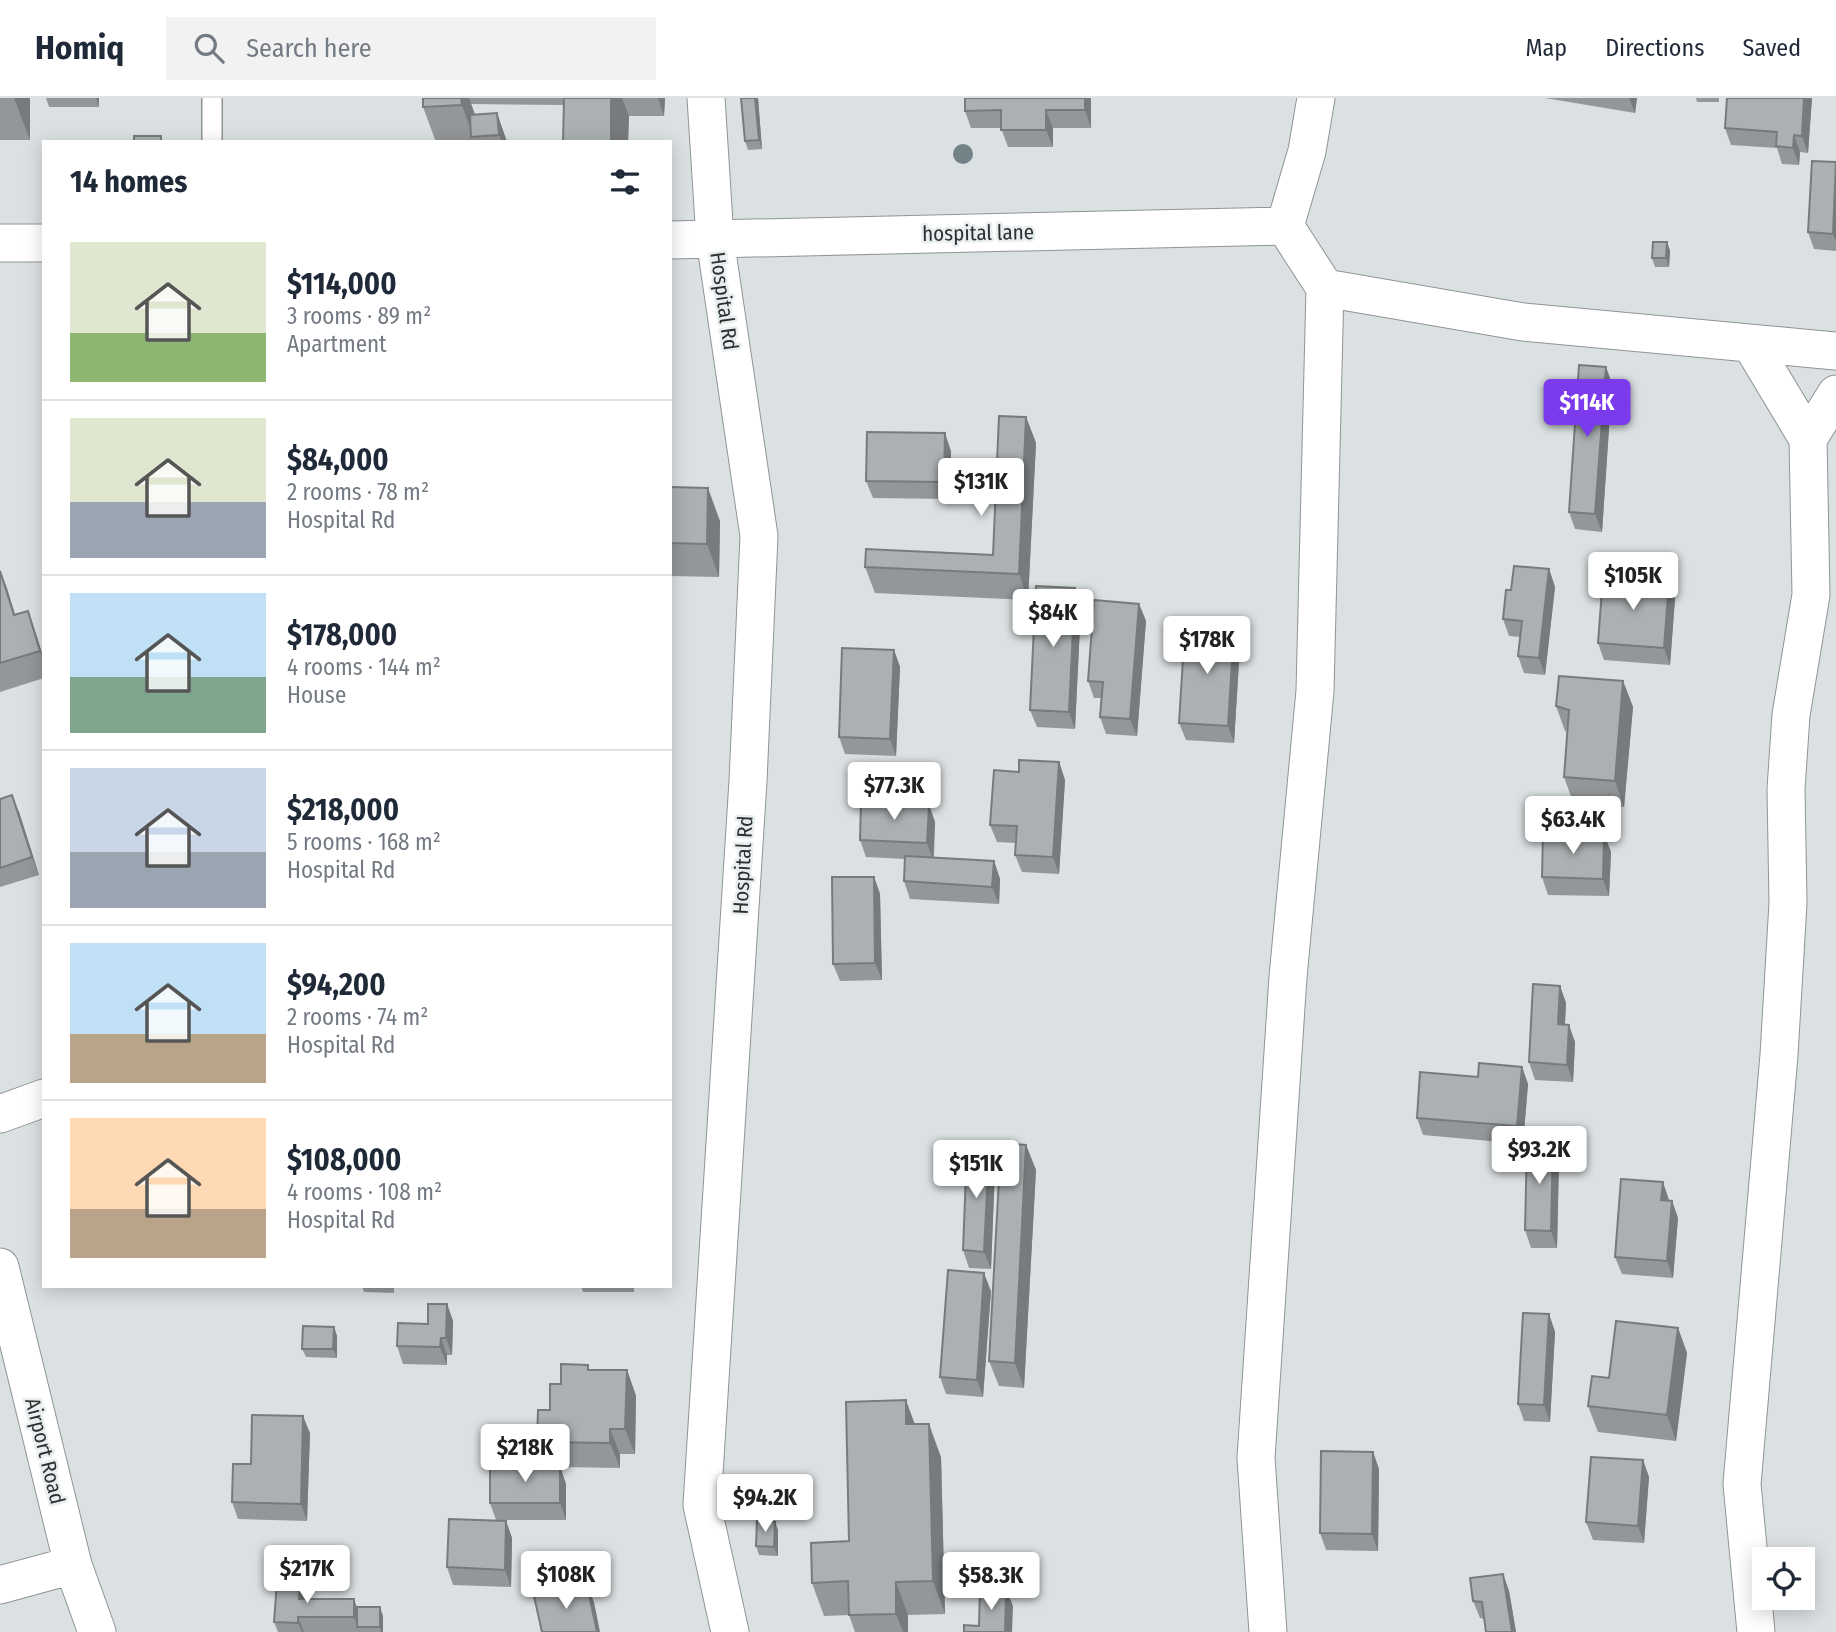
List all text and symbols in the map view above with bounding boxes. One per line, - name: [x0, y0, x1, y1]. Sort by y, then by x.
- search box: [166, 17, 656, 80]
- text: Homiq: [35, 28, 124, 68]
- icon: search: [190, 29, 228, 67]
- text: Search here: [246, 33, 371, 64]
- text: Map: [1526, 34, 1567, 62]
- text: Directions: [1605, 34, 1704, 62]
- text: Saved: [1742, 34, 1801, 62]
- icon: filters: [606, 163, 644, 201]
- text: 14 homes: [70, 164, 187, 200]
- street label: hospital lane: [922, 219, 1034, 247]
- street label: Hospital Rd: [704, 250, 744, 352]
- text: $114,000: [287, 266, 397, 302]
- icon: home: [126, 270, 210, 354]
- text: 3 rooms · 89 m²: [287, 302, 431, 330]
- text: Apartment: [287, 330, 387, 358]
- pin: $114K: [1538, 380, 1636, 439]
- text: $114K: [1560, 388, 1614, 416]
- text: $84,000: [287, 442, 389, 478]
- icon: home: [126, 446, 210, 530]
- pin: $131K: [932, 458, 1030, 518]
- text: $131K: [954, 467, 1008, 495]
- text: 2 rooms · 78 m²: [287, 478, 429, 506]
- text: Hospital Rd: [287, 506, 395, 534]
- pin: $105K: [1584, 552, 1682, 612]
- text: $105K: [1604, 561, 1662, 589]
- pin: $84K: [1012, 589, 1094, 649]
- text: $84K: [1029, 598, 1077, 626]
- pin: $178K: [1158, 616, 1256, 676]
- text: $178,000: [287, 617, 397, 653]
- icon: home: [126, 621, 210, 705]
- text: $178K: [1179, 625, 1235, 653]
- text: 4 rooms · 144 m²: [287, 653, 441, 681]
- text: House: [287, 681, 346, 709]
- pin: $77.3K: [837, 762, 951, 822]
- text: $77.3K: [864, 771, 924, 799]
- text: $218,000: [287, 792, 399, 828]
- icon: home: [126, 796, 210, 880]
- pin: $63.4K: [1516, 796, 1630, 856]
- text: $63.4K: [1541, 805, 1605, 833]
- street label: Hospital Rd: [727, 815, 759, 915]
- text: 5 rooms · 168 m²: [287, 828, 441, 856]
- text: Hospital Rd: [287, 856, 395, 884]
- text: $94,200: [287, 967, 386, 1003]
- icon: home: [126, 971, 210, 1055]
- text: 2 rooms · 74 m²: [287, 1003, 428, 1031]
- text: Hospital Rd: [287, 1031, 395, 1059]
- pin: $93.2K: [1482, 1126, 1596, 1186]
- text: $93.2K: [1508, 1135, 1570, 1163]
- pin: $151K: [927, 1140, 1025, 1200]
- text: $108,000: [287, 1142, 401, 1178]
- icon: home: [126, 1146, 210, 1230]
- text: $151K: [949, 1149, 1003, 1177]
- text: 4 rooms · 108 m²: [287, 1178, 442, 1206]
- text: Hospital Rd: [287, 1206, 395, 1234]
- street label: Airport Road: [19, 1395, 71, 1507]
- pin: $218K: [476, 1424, 574, 1484]
- text: $218K: [497, 1433, 553, 1461]
- pin: $94.2K: [708, 1474, 822, 1534]
- text: $94.2K: [733, 1483, 797, 1511]
- pin: $217K: [258, 1546, 356, 1605]
- map controls: [1752, 1547, 1815, 1610]
- button: locate: [1752, 1547, 1815, 1610]
- pin: $108K: [517, 1552, 615, 1611]
- pin: $58.3K: [934, 1552, 1048, 1612]
- text: $217K: [280, 1554, 334, 1582]
- text: $108K: [537, 1560, 595, 1588]
- text: $58.3K: [959, 1561, 1023, 1589]

